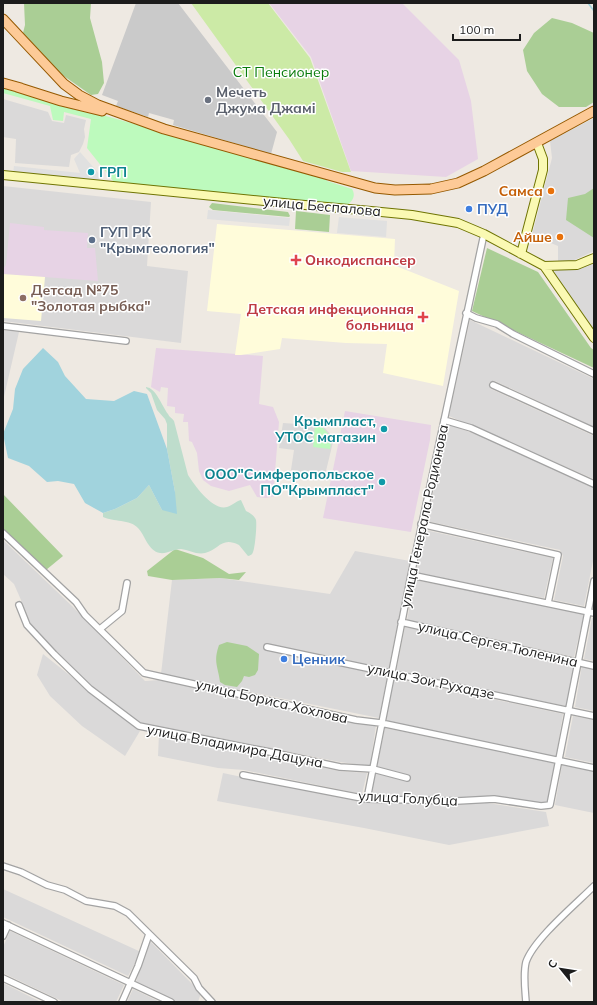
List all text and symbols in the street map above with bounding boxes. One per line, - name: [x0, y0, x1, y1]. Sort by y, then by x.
- scale bar: [453, 16, 520, 42]
- text: 100 m: [459, 22, 494, 37]
- park label: СТ Пенсионер: [233, 63, 329, 81]
- place label: Мечеть Джума Джамі: [216, 83, 316, 117]
- marker: Мечеть Джума Джамі: [203, 95, 213, 105]
- place label: ГРП: [99, 163, 127, 181]
- marker: ГРП: [86, 167, 96, 177]
- place label: Самса: [499, 182, 543, 200]
- marker: Самса: [546, 186, 556, 196]
- street label: улица Беспалова: [262, 192, 382, 220]
- place label: ПУД: [477, 200, 508, 218]
- marker: ПУД: [464, 204, 474, 214]
- place label: ГУП РК "Крымгеология": [100, 223, 215, 257]
- place label: Айше: [513, 228, 552, 246]
- marker: Айше: [555, 232, 565, 242]
- marker: ГУП РК "Крымгеология": [87, 235, 97, 245]
- place label: Онкодиспансер: [305, 251, 416, 269]
- marker: Онкодиспансер: [290, 254, 302, 266]
- place label: Детсад №75 "Золотая рыбка": [31, 281, 151, 315]
- marker: Детсад №75 "Золотая рыбка": [18, 293, 28, 303]
- place label: Детская инфекционная больница: [247, 300, 414, 334]
- marker: Детская инфекционная больница: [417, 311, 429, 323]
- place label: Крымпласт, УТОС магазин: [274, 412, 376, 446]
- street label: улица Генерала Родионова: [396, 423, 452, 609]
- marker: Крымпласт, УТОС магазин: [379, 424, 389, 434]
- place label: ООО"Симферопольское ПО"Крымпласт": [204, 465, 374, 499]
- marker: ООО"Симферопольское ПО"Крымпласт": [377, 477, 387, 487]
- street label: улица Сергея Тюленина: [416, 617, 580, 671]
- place label: Ценник: [292, 650, 346, 668]
- marker: Ценник: [279, 654, 289, 664]
- street label: улица Зои Рухадзе: [366, 659, 497, 703]
- street label: улица Бориса Хохлова: [194, 675, 350, 727]
- street label: улица Владимира Дацуна: [145, 720, 325, 772]
- street label: улица Голубца: [358, 786, 458, 810]
- north arrow: [541, 949, 581, 989]
- text: С: [544, 957, 561, 971]

